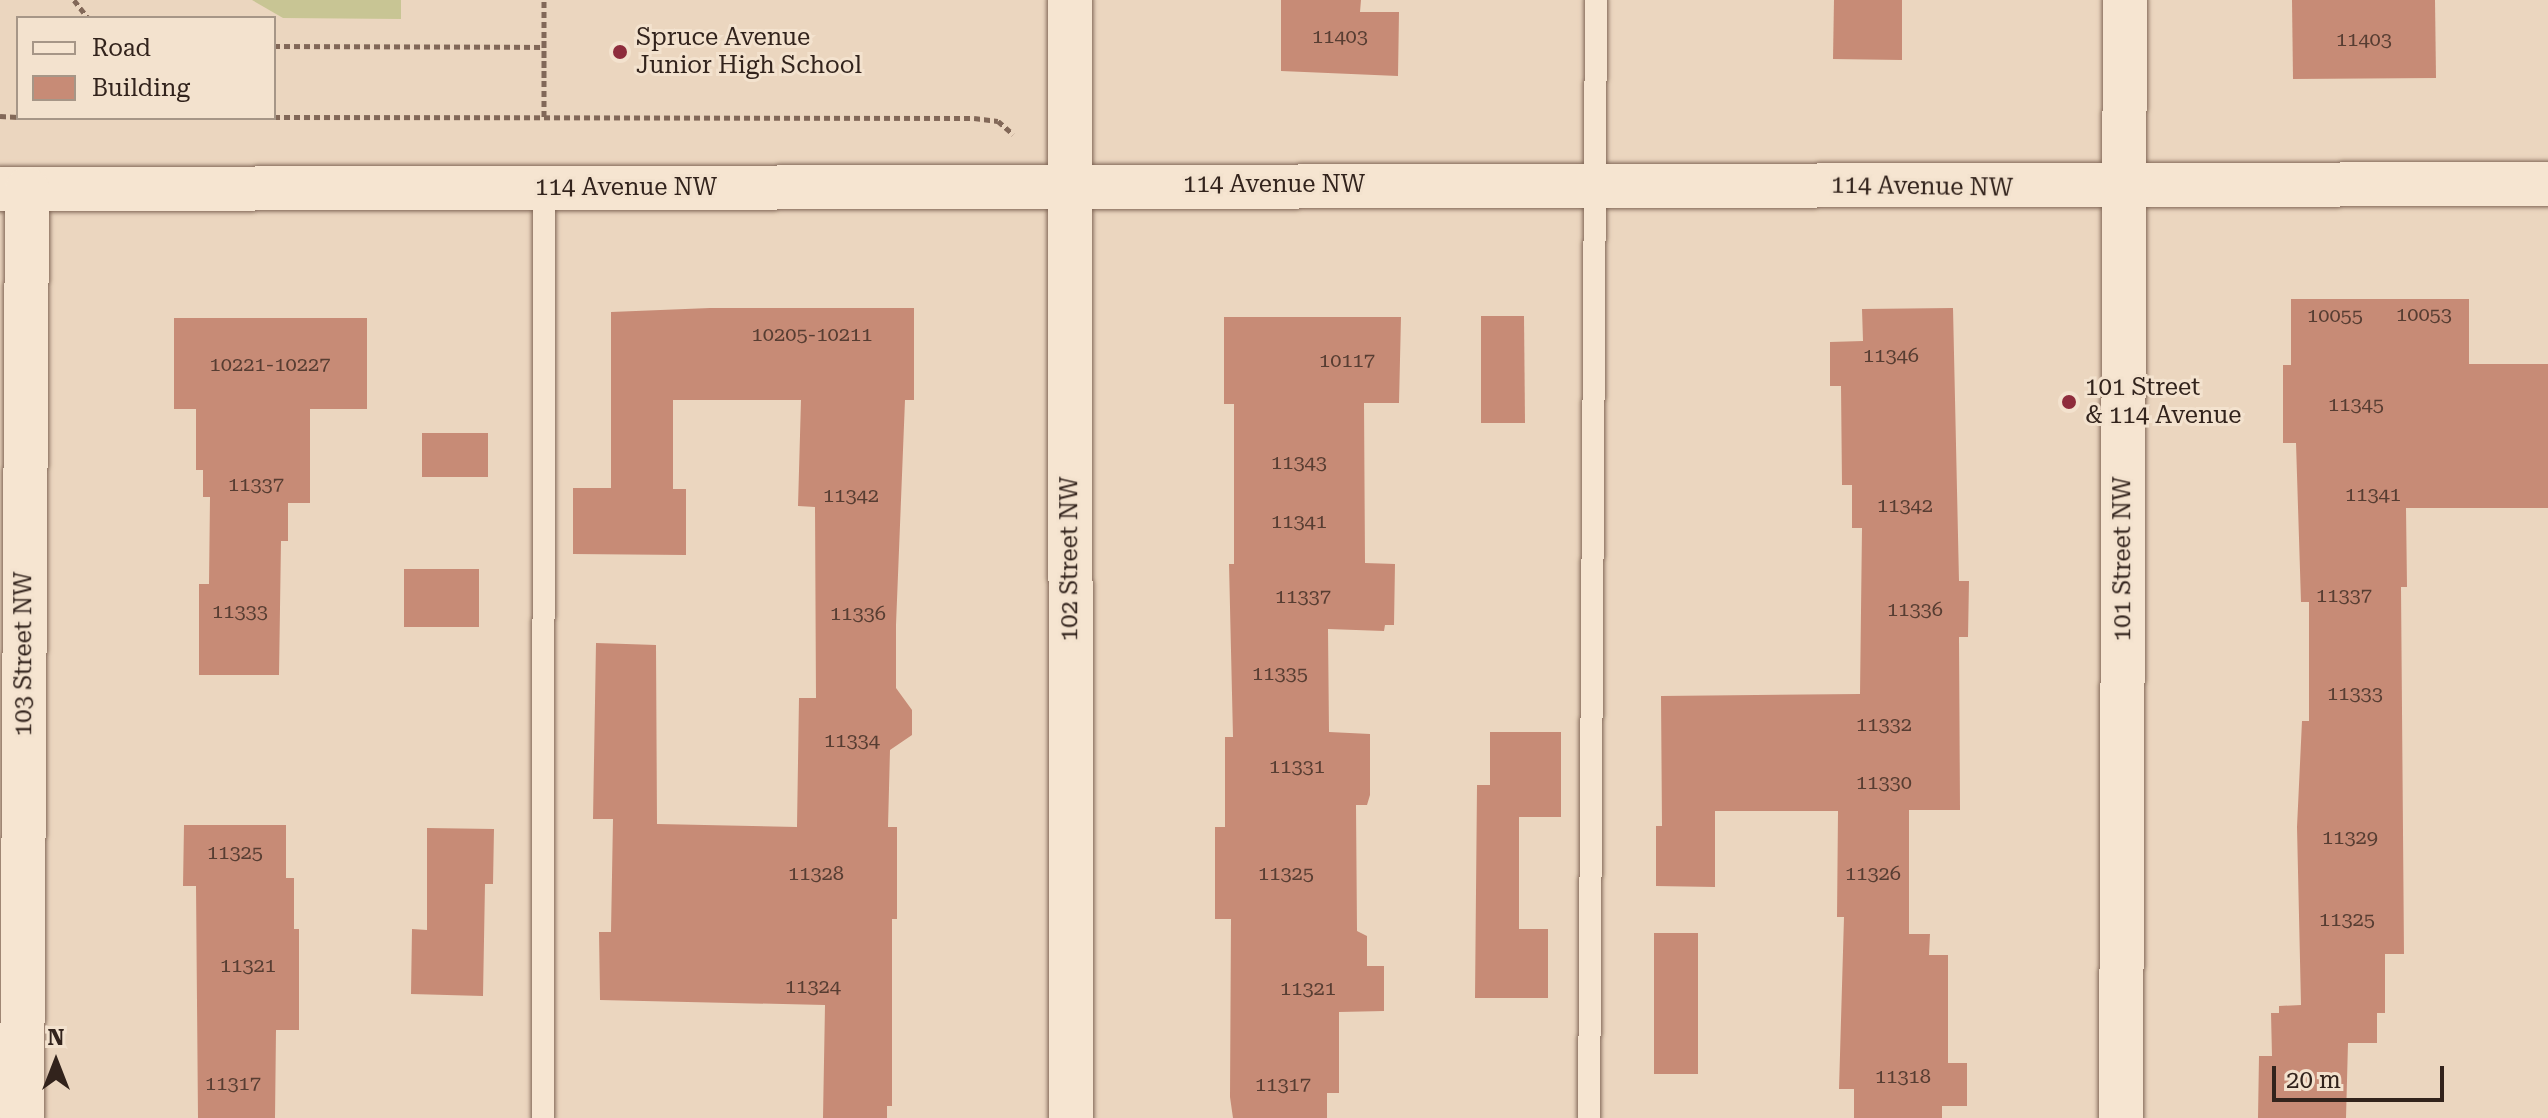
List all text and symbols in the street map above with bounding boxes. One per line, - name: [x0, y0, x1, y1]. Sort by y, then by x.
- legend: [16, 16, 276, 120]
- place label: Spruce Avenue Junior High School: [636, 24, 862, 80]
- house number: 11403: [1312, 24, 1368, 48]
- house number: 11403: [2336, 27, 2392, 51]
- text: Road: [92, 34, 151, 62]
- marker: Spruce Avenue Junior High School: [611, 43, 629, 61]
- text: Building: [92, 74, 190, 102]
- street label: 114 Avenue NW: [1183, 171, 1365, 199]
- street label: 114 Avenue NW: [1831, 171, 2013, 203]
- street label: 114 Avenue NW: [535, 174, 717, 202]
- house number: 10053: [2396, 302, 2452, 326]
- house number: 10055: [2307, 303, 2363, 327]
- house number: 10205-10211: [752, 322, 872, 346]
- house number: 11346: [1863, 343, 1919, 367]
- house number: 10117: [1319, 348, 1375, 372]
- house number: 10221-10227: [210, 352, 330, 376]
- place label: 101 Street & 114 Avenue: [2085, 374, 2241, 430]
- house number: 11345: [2328, 392, 2384, 416]
- marker: 101 Street & 114 Avenue: [2060, 393, 2078, 411]
- house number: 11343: [1271, 450, 1327, 474]
- house number: 11337: [228, 472, 284, 496]
- street label: 102 Street NW: [1056, 477, 1084, 641]
- street label: 101 Street NW: [2109, 477, 2137, 641]
- house number: 11341: [2345, 482, 2401, 506]
- house number: 11342: [823, 483, 879, 507]
- house number: 11342: [1877, 493, 1933, 517]
- house number: 11341: [1271, 509, 1327, 533]
- street label: 103 Street NW: [10, 572, 38, 736]
- house number: 11337: [2316, 583, 2372, 607]
- house number: 11337: [1275, 584, 1331, 608]
- house number: 11336: [1887, 597, 1943, 621]
- house number: 11333: [212, 599, 268, 623]
- house number: 11336: [830, 601, 886, 625]
- house number: 11335: [1252, 661, 1308, 685]
- house number: 11333: [2327, 681, 2383, 705]
- house number: 11332: [1856, 712, 1912, 736]
- house number: 11334: [824, 728, 880, 752]
- house number: 11331: [1269, 754, 1325, 778]
- house number: 11330: [1856, 770, 1912, 794]
- house number: 11329: [2322, 825, 2378, 849]
- house number: 11325: [207, 840, 263, 864]
- house number: 11328: [788, 861, 844, 885]
- house number: 11325: [1258, 861, 1314, 885]
- house number: 11326: [1845, 861, 1901, 885]
- house number: 11325: [2319, 907, 2375, 931]
- house number: 11321: [220, 953, 276, 977]
- house number: 11324: [785, 974, 841, 998]
- house number: 11321: [1280, 976, 1336, 1000]
- north arrow: [16, 1022, 96, 1102]
- text: N: [48, 1025, 64, 1050]
- scale bar: [2276, 1050, 2448, 1100]
- house number: 11318: [1875, 1064, 1931, 1088]
- text: 20 m: [2286, 1066, 2341, 1094]
- house number: 11317: [205, 1071, 261, 1095]
- house number: 11317: [1255, 1072, 1311, 1096]

